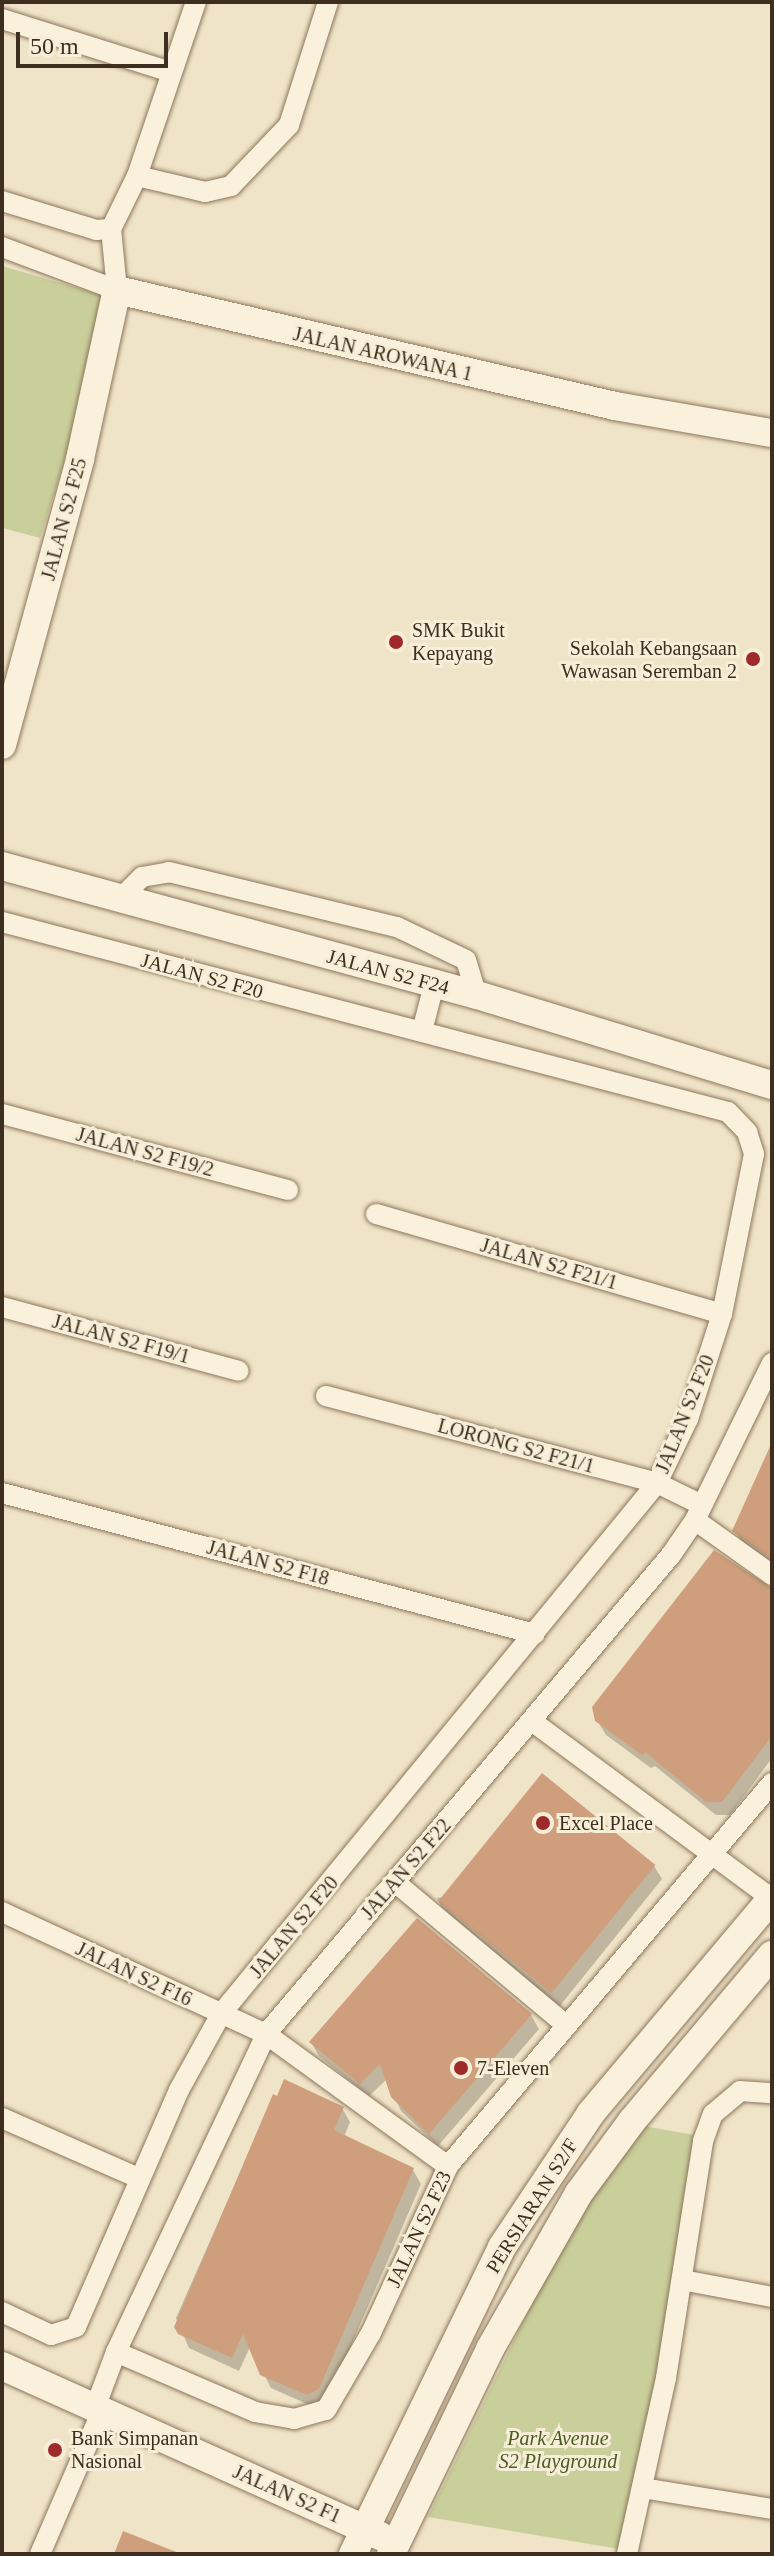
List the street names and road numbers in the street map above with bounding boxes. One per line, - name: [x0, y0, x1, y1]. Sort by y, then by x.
- street label: JALAN AROWANA 1: [290, 321, 476, 387]
- street label: JALAN S2 F25: [36, 455, 92, 583]
- street label: JALAN S2 F24: [324, 944, 452, 1000]
- street label: JALAN S2 F20: [138, 948, 266, 1004]
- street label: JALAN S2 F19/2: [74, 1122, 216, 1182]
- street label: JALAN S2 F21/1: [478, 1233, 620, 1295]
- street label: JALAN S2 F19/1: [50, 1309, 192, 1369]
- street label: JALAN S2 F20: [650, 1351, 720, 1477]
- street label: LORONG S2 F21/1: [435, 1414, 597, 1478]
- street label: JALAN S2 F18: [204, 1535, 332, 1591]
- street label: JALAN S2 F22: [356, 1814, 456, 1924]
- street label: JALAN S2 F20: [244, 1871, 344, 1983]
- street label: JALAN S2 F16: [72, 1937, 196, 2011]
- street label: PERSIARAN S2/F: [481, 2134, 583, 2278]
- street label: JALAN S2 F23: [382, 2167, 456, 2291]
- street label: JALAN S2 F1: [229, 2460, 345, 2528]

